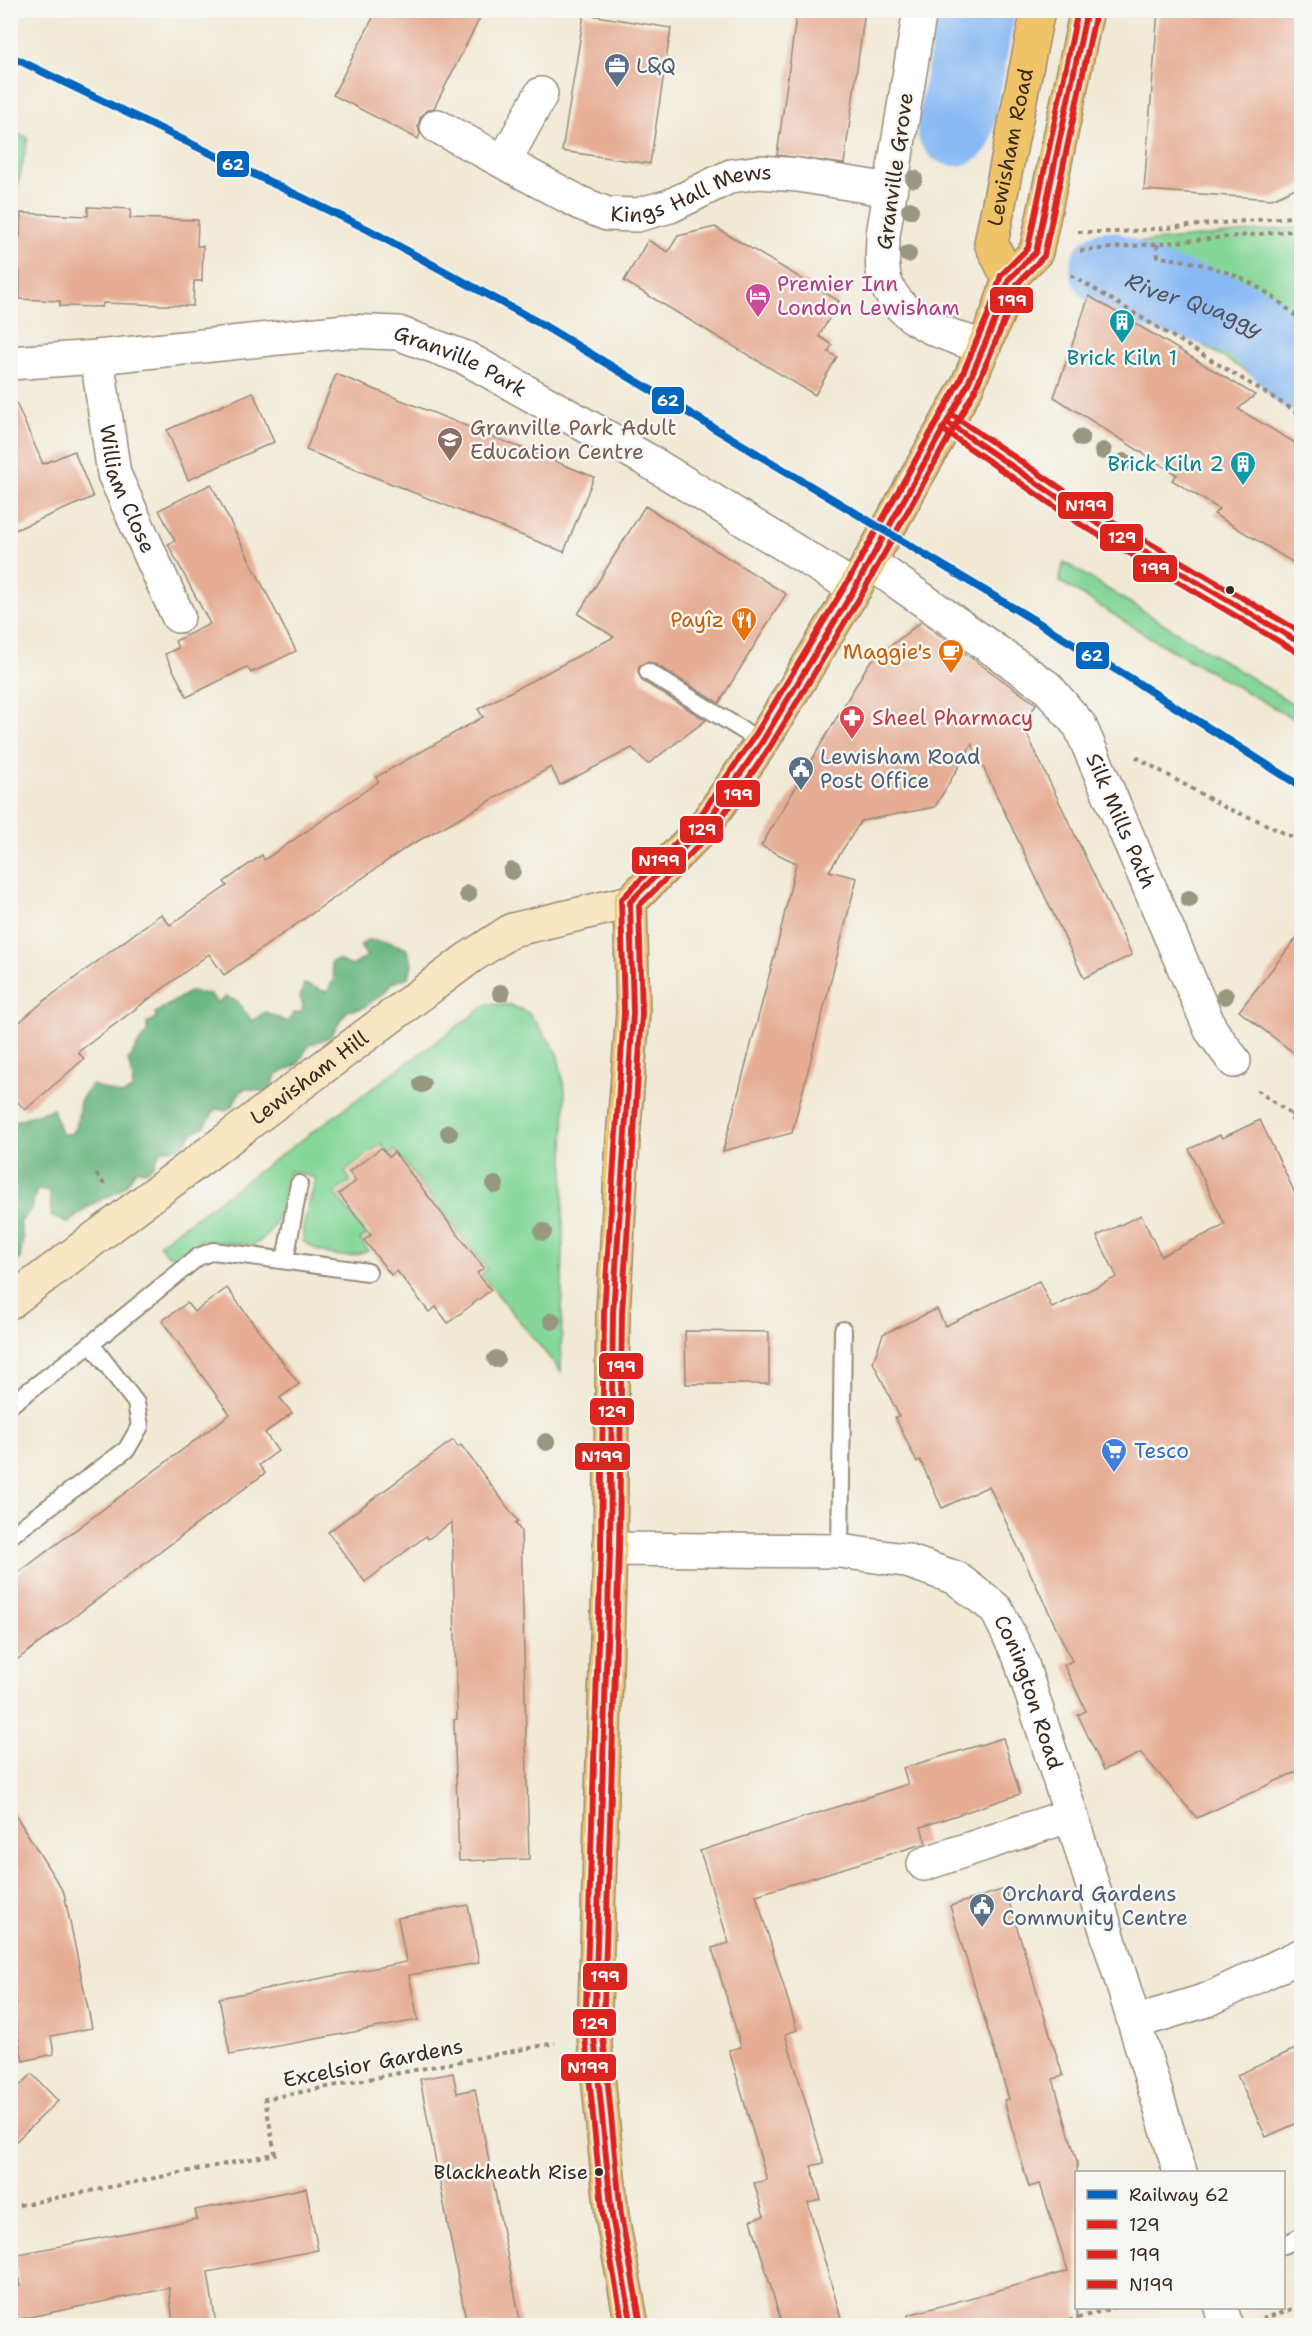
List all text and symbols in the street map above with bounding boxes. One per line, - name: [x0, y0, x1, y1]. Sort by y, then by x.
- office icon: L&Q: [602, 51, 632, 89]
- place label: L&Q: [636, 52, 676, 80]
- street label: Lewisham Road: [981, 66, 1040, 229]
- street label: Granville Grove: [870, 91, 920, 251]
- line badge: 62: [216, 150, 250, 178]
- text: 62: [222, 154, 244, 175]
- street label: Kings Hall Mews: [610, 158, 773, 229]
- water label: River Quaggy: [1121, 265, 1271, 343]
- place label: Premier Inn London Lewisham: [777, 270, 960, 322]
- hotel icon: Premier Inn London Lewisham: [743, 281, 773, 319]
- line badge: 199: [989, 286, 1034, 314]
- text: 199: [997, 290, 1027, 311]
- building icon: Brick Kiln 1: [1107, 307, 1137, 345]
- street label: Granville Park: [390, 319, 532, 403]
- place label: Brick Kiln 1: [1067, 344, 1177, 372]
- line badge: 62: [651, 386, 685, 415]
- text: 62: [657, 390, 679, 411]
- place label: Granville Park Adult Education Centre: [470, 414, 677, 466]
- street label: William Close: [93, 422, 162, 558]
- school or university icon: Granville Park Adult Education Centre: [435, 425, 465, 463]
- building icon: Brick Kiln 2: [1228, 449, 1258, 487]
- place label: Brick Kiln 2: [1107, 450, 1224, 478]
- line badge: N199: [1057, 491, 1114, 520]
- text: N199: [1065, 495, 1107, 516]
- line badge: 129: [1099, 523, 1144, 552]
- text: 129: [1108, 527, 1136, 548]
- line badge: 199: [1132, 554, 1178, 583]
- text: 199: [1140, 558, 1170, 579]
- unlabelled marker: [1224, 584, 1236, 596]
- restaurant icon: Payîz: [729, 605, 759, 643]
- place label: Payîz: [670, 606, 724, 634]
- cafe icon: Maggie's: [936, 637, 966, 675]
- place label: Maggie's: [843, 638, 932, 666]
- line badge: 62: [1075, 641, 1110, 670]
- text: 62: [1081, 645, 1103, 666]
- pharmacy icon: Sheel Pharmacy: [837, 703, 867, 741]
- place label: Sheel Pharmacy: [872, 704, 1033, 732]
- place label: Lewisham Road Post Office: [820, 743, 980, 795]
- street label: Silk Mills Path: [1079, 749, 1163, 893]
- public building icon: Lewisham Road Post Office: [786, 754, 816, 792]
- line badge: 199: [715, 779, 761, 808]
- text: 199: [723, 784, 753, 805]
- line badge: 129: [679, 815, 724, 844]
- text: 129: [688, 819, 716, 840]
- line badge: N199: [631, 846, 687, 875]
- text: N199: [638, 850, 680, 871]
- street label: Lewisham Hill: [244, 1024, 375, 1131]
- line badge: 199: [598, 1352, 644, 1380]
- text: 199: [606, 1356, 636, 1377]
- line badge: 129: [589, 1397, 635, 1426]
- text: 129: [598, 1401, 626, 1422]
- supermarket icon: Tesco: [1099, 1436, 1129, 1474]
- place label: Tesco: [1134, 1437, 1189, 1465]
- line badge: N199: [574, 1442, 631, 1471]
- text: N199: [581, 1446, 623, 1467]
- street label: Conington Road: [987, 1610, 1069, 1773]
- place label: Orchard Gardens Community Centre: [1002, 1880, 1188, 1932]
- public building icon: Orchard Gardens Community Centre: [967, 1891, 997, 1929]
- line badge: 199: [582, 1962, 628, 1991]
- text: 199: [590, 1966, 620, 1987]
- line badge: 129: [572, 2008, 617, 2037]
- text: 129: [580, 2013, 608, 2034]
- street label: Excelsior Gardens: [281, 2032, 465, 2094]
- line badge: N199: [560, 2053, 617, 2082]
- text: N199: [567, 2057, 609, 2078]
- place label: Blackheath Rise: [433, 2159, 588, 2185]
- marker: Blackheath Rise: [593, 2166, 605, 2178]
- legend: [1075, 2171, 1285, 2309]
- text: Railway 62: [1129, 2183, 1229, 2207]
- text: 129: [1129, 2213, 1160, 2237]
- text: 199: [1129, 2243, 1160, 2267]
- text: N199: [1129, 2273, 1174, 2297]

